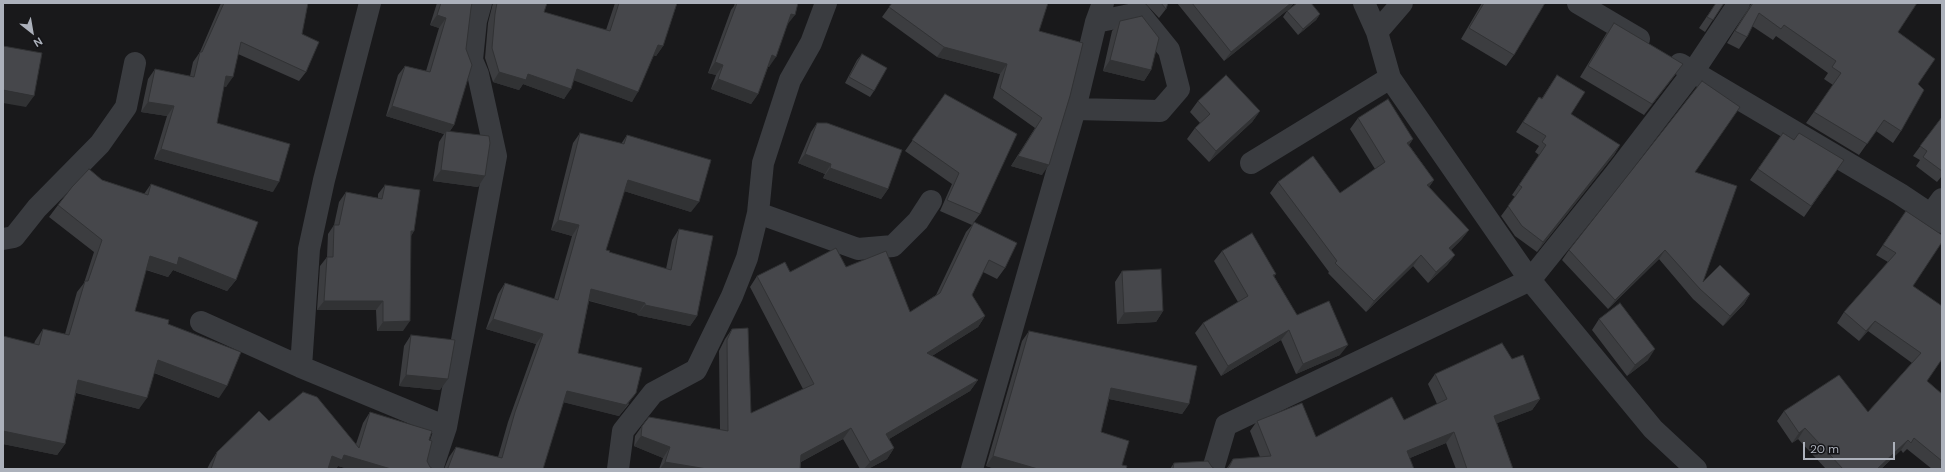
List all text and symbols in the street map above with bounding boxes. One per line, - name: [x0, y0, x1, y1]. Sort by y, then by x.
- north arrow: [12, 12, 52, 52]
- text: N: [31, 34, 45, 50]
- scale bar: [1805, 434, 1897, 460]
- text: 20 m: [1810, 441, 1839, 457]

